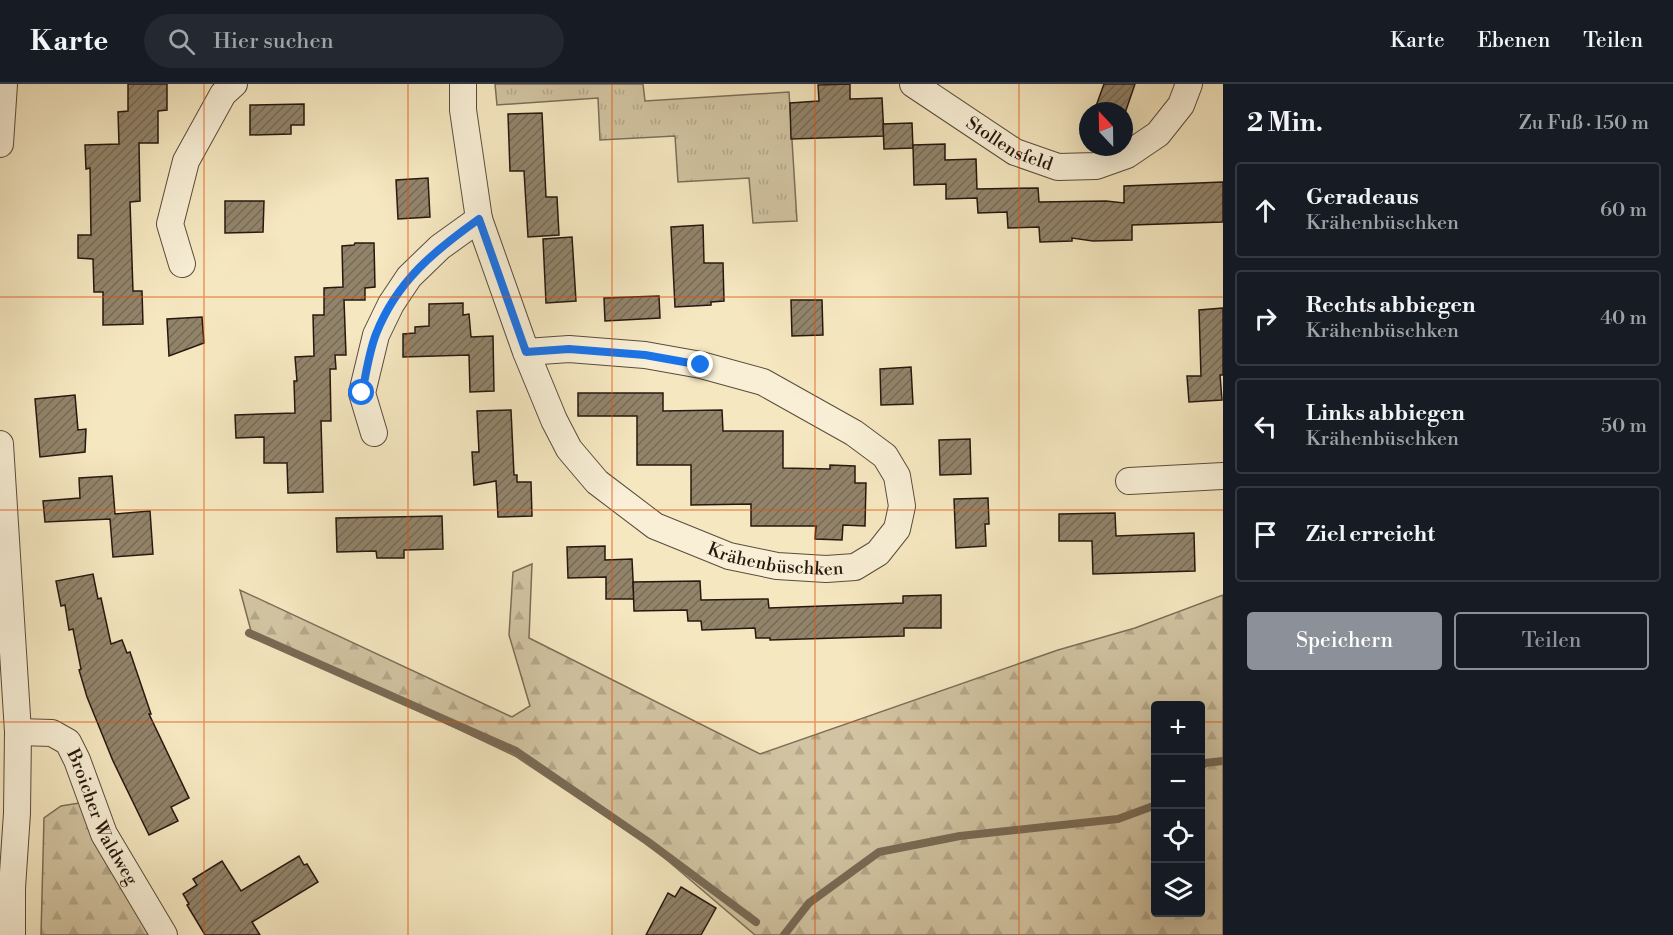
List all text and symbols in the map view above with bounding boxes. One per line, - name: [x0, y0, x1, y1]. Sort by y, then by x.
- search box: [144, 14, 564, 68]
- text: Karte: [30, 24, 108, 59]
- icon: search: [165, 25, 198, 58]
- text: Hier suchen: [213, 28, 334, 55]
- text: Karte: [1390, 28, 1445, 54]
- text: Ebenen: [1478, 28, 1550, 54]
- text: Teilen: [1583, 28, 1643, 54]
- north arrow: [1079, 102, 1133, 156]
- text: 2 Min.: [1247, 107, 1323, 139]
- street label: Stollensfeld: [962, 111, 1057, 176]
- text: Zu Fuß · 150 m: [1519, 111, 1649, 136]
- text: Geradeaus: [1306, 184, 1419, 211]
- icon: ahead: [1249, 194, 1282, 227]
- text: 60 m: [1600, 198, 1647, 223]
- text: Krähenbüschken: [1306, 211, 1459, 236]
- text: Rechts abbiegen: [1306, 292, 1476, 319]
- icon: right: [1249, 302, 1282, 335]
- text: 40 m: [1600, 306, 1647, 331]
- text: Krähenbüschken: [1306, 319, 1459, 344]
- route end: [687, 351, 713, 377]
- route start: [348, 379, 374, 405]
- text: Links abbiegen: [1306, 400, 1465, 427]
- icon: left: [1249, 410, 1282, 443]
- text: 50 m: [1601, 414, 1647, 439]
- text: Krähenbüschken: [1306, 427, 1459, 452]
- icon: arrive: [1249, 518, 1282, 551]
- text: Ziel erreicht: [1306, 521, 1435, 548]
- street label: Krähenbüschken: [704, 537, 844, 581]
- button: Speichern: [1247, 612, 1442, 670]
- button: Teilen: [1454, 612, 1649, 670]
- map controls: [1151, 701, 1205, 917]
- button: +: [1151, 701, 1205, 755]
- street label: Broicher Waldweg: [61, 744, 144, 890]
- button: −: [1151, 755, 1205, 809]
- button: locate: [1151, 809, 1205, 863]
- button: layers: [1151, 863, 1205, 917]

